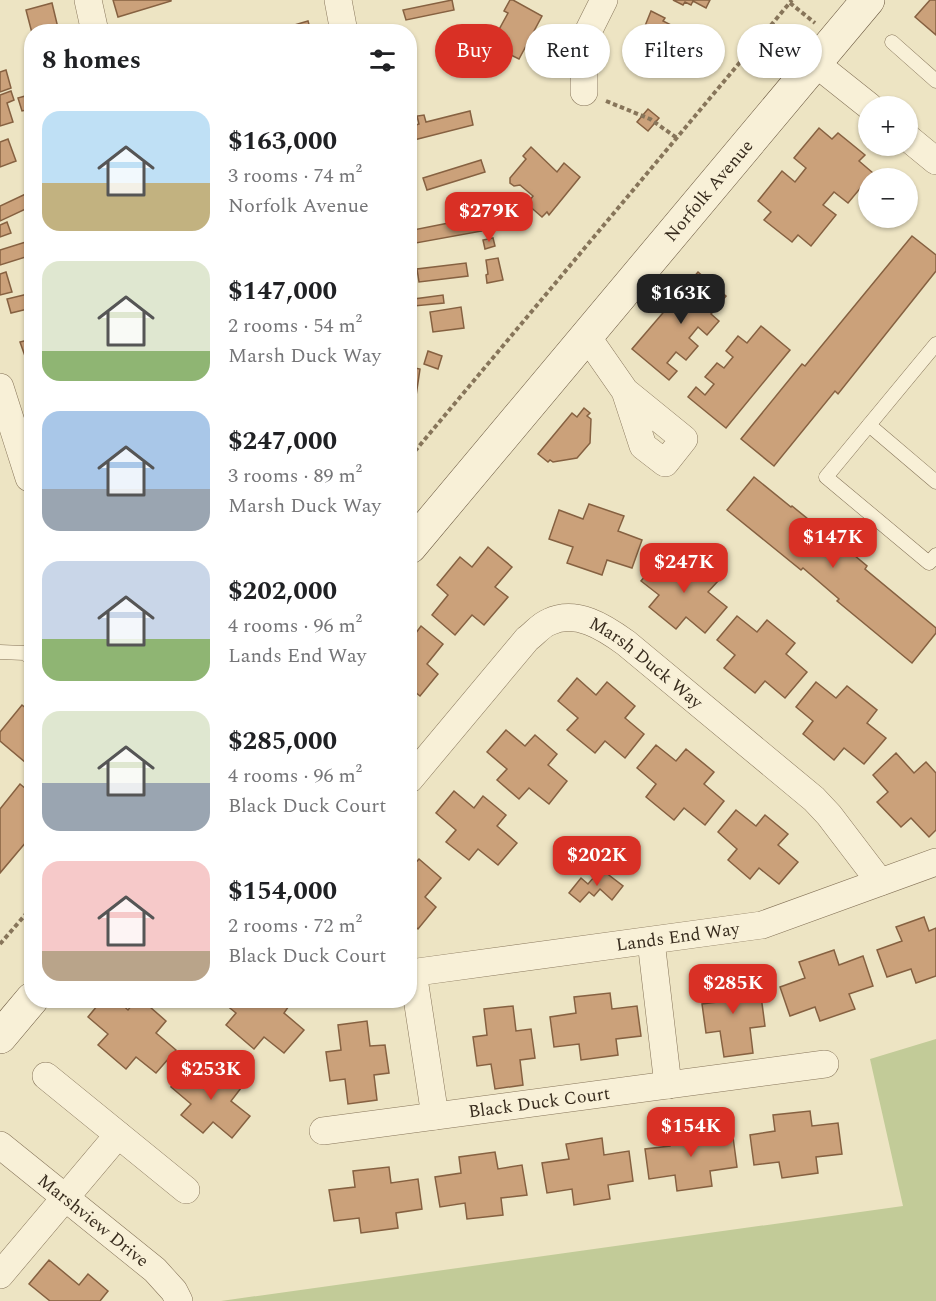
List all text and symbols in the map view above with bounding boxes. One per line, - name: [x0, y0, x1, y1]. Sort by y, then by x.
- chip: Buy: [435, 24, 513, 78]
- chip: Rent: [525, 24, 610, 78]
- chip: Filters: [622, 24, 725, 78]
- chip: New: [737, 24, 822, 78]
- text: 8 homes: [42, 40, 141, 80]
- icon: filters: [366, 44, 399, 77]
- map controls: [858, 96, 918, 228]
- button: +: [858, 96, 918, 156]
- text: $163,000: [228, 121, 337, 161]
- street label: Norfolk Avenue: [658, 134, 760, 248]
- icon: home: [90, 135, 162, 207]
- text: 3 rooms · 74 m²: [228, 161, 362, 191]
- button: −: [858, 168, 918, 228]
- text: Norfolk Avenue: [228, 191, 369, 221]
- pin: $279K: [447, 192, 531, 243]
- text: $279K: [459, 196, 519, 226]
- text: $147,000: [228, 271, 337, 311]
- pin: $163K: [639, 274, 723, 325]
- text: $163K: [651, 278, 711, 308]
- icon: home: [90, 285, 162, 357]
- text: 2 rooms · 54 m²: [228, 311, 362, 341]
- text: Marsh Duck Way: [228, 341, 381, 371]
- text: $247,000: [228, 421, 337, 461]
- icon: home: [90, 435, 162, 507]
- text: 3 rooms · 89 m²: [228, 461, 362, 491]
- text: Marsh Duck Way: [228, 491, 381, 521]
- pin: $147K: [791, 518, 875, 569]
- text: $147K: [803, 522, 863, 552]
- pin: $247K: [642, 543, 726, 594]
- text: $247K: [654, 547, 714, 577]
- text: $202,000: [228, 571, 337, 611]
- icon: home: [90, 585, 162, 657]
- street label: Marsh Duck Way: [584, 610, 710, 716]
- text: 4 rooms · 96 m²: [228, 611, 362, 641]
- text: Lands End Way: [228, 641, 366, 671]
- text: $285,000: [228, 721, 337, 761]
- icon: home: [90, 735, 162, 807]
- text: 4 rooms · 96 m²: [228, 761, 362, 791]
- text: Black Duck Court: [228, 791, 386, 821]
- pin: $202K: [555, 836, 639, 887]
- text: $202K: [567, 840, 627, 870]
- text: $154,000: [228, 871, 337, 911]
- icon: home: [90, 885, 162, 957]
- text: 2 rooms · 72 m²: [228, 911, 362, 941]
- street label: Lands End Way: [614, 915, 742, 959]
- text: Black Duck Court: [228, 941, 386, 971]
- pin: $285K: [691, 964, 775, 1015]
- text: $285K: [703, 968, 763, 998]
- pin: $253K: [169, 1050, 253, 1101]
- text: $253K: [181, 1054, 241, 1084]
- street label: Black Duck Court: [467, 1080, 612, 1125]
- pin: $154K: [649, 1107, 733, 1158]
- text: $154K: [661, 1111, 721, 1141]
- street label: Marshview Drive: [32, 1167, 155, 1274]

